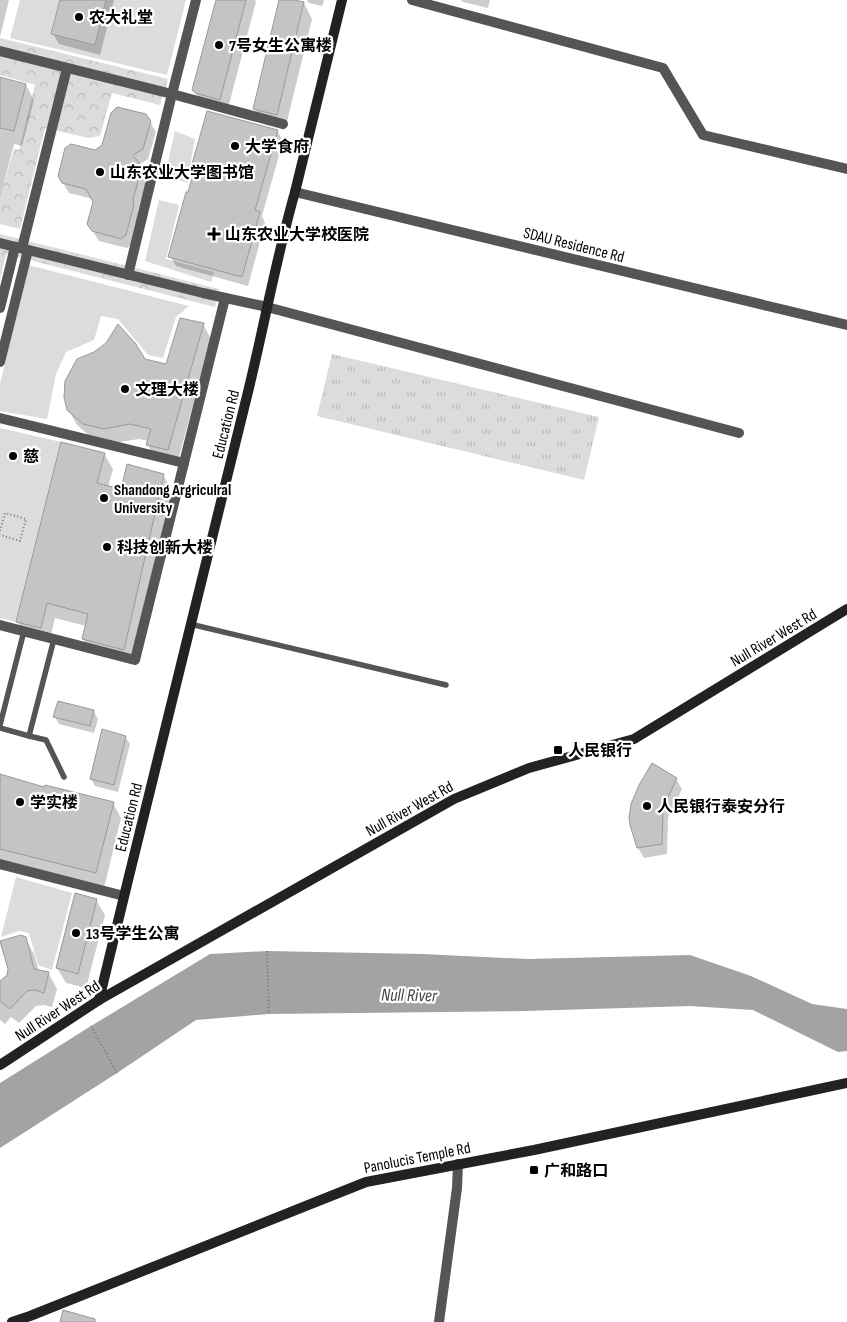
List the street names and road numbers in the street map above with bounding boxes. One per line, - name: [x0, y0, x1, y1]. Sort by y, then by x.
- street label: SDAU Residence Rd: [521, 224, 626, 267]
- street label: Education Rd: [209, 388, 244, 461]
- street label: Null River West Rd: [727, 605, 820, 671]
- street label: Null River West Rd: [363, 777, 457, 841]
- street label: Education Rd: [112, 781, 147, 854]
- street label: Null River West Rd: [12, 977, 104, 1046]
- street label: Panolucis Temple Rd: [362, 1139, 472, 1178]

